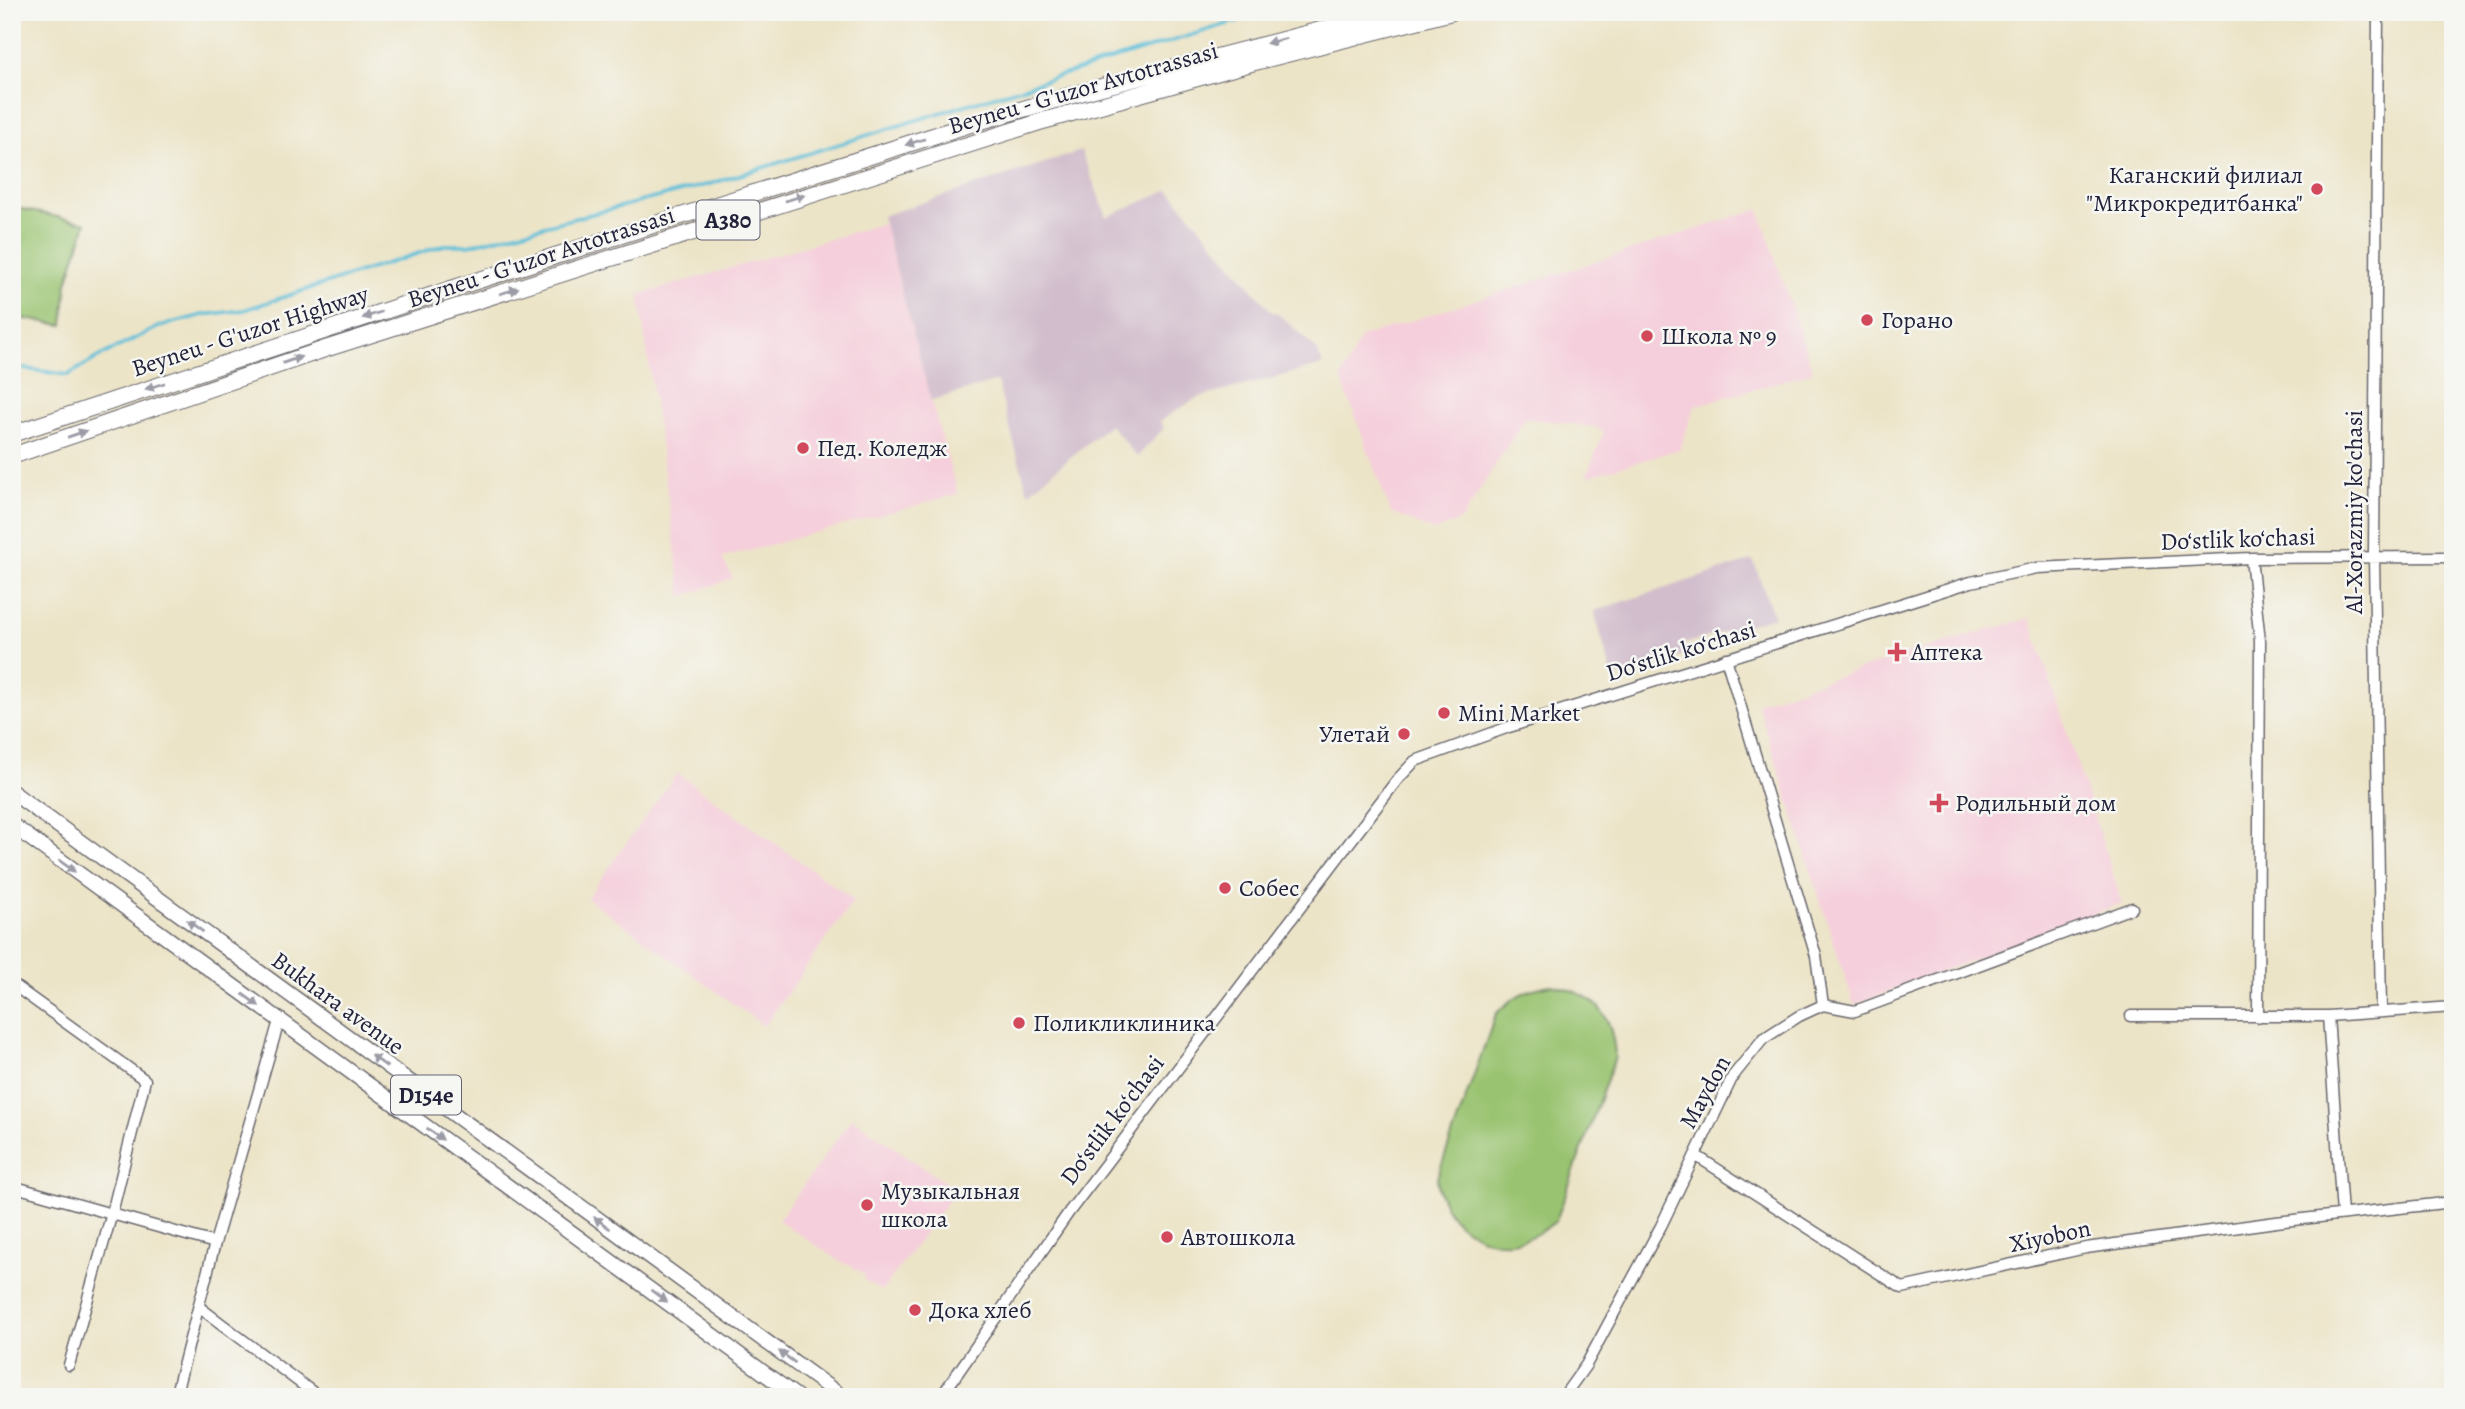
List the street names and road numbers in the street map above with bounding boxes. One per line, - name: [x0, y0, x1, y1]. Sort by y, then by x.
- street label: Beyneu - G'uzor Avtotrassasi: [944, 34, 1222, 142]
- street label: Beyneu - G'uzor Avtotrassasi: [403, 199, 679, 315]
- road number: A380: [696, 200, 760, 240]
- street label: Beyneu - G'uzor Highway: [127, 277, 373, 384]
- street label: Al-Xorazmiy ko'chasi: [2338, 410, 2370, 615]
- street label: Do‘stlik ko‘chasi: [2160, 520, 2316, 558]
- street label: Do‘stlik ko‘chasi: [1602, 613, 1760, 689]
- street label: Bukhara avenue: [265, 944, 411, 1062]
- street label: Do‘stlik ko‘chasi: [1053, 1048, 1171, 1192]
- street label: Maydon: [1672, 1050, 1738, 1134]
- road number: D154e: [391, 1076, 461, 1114]
- street label: Xiyobon: [2007, 1212, 2093, 1260]

